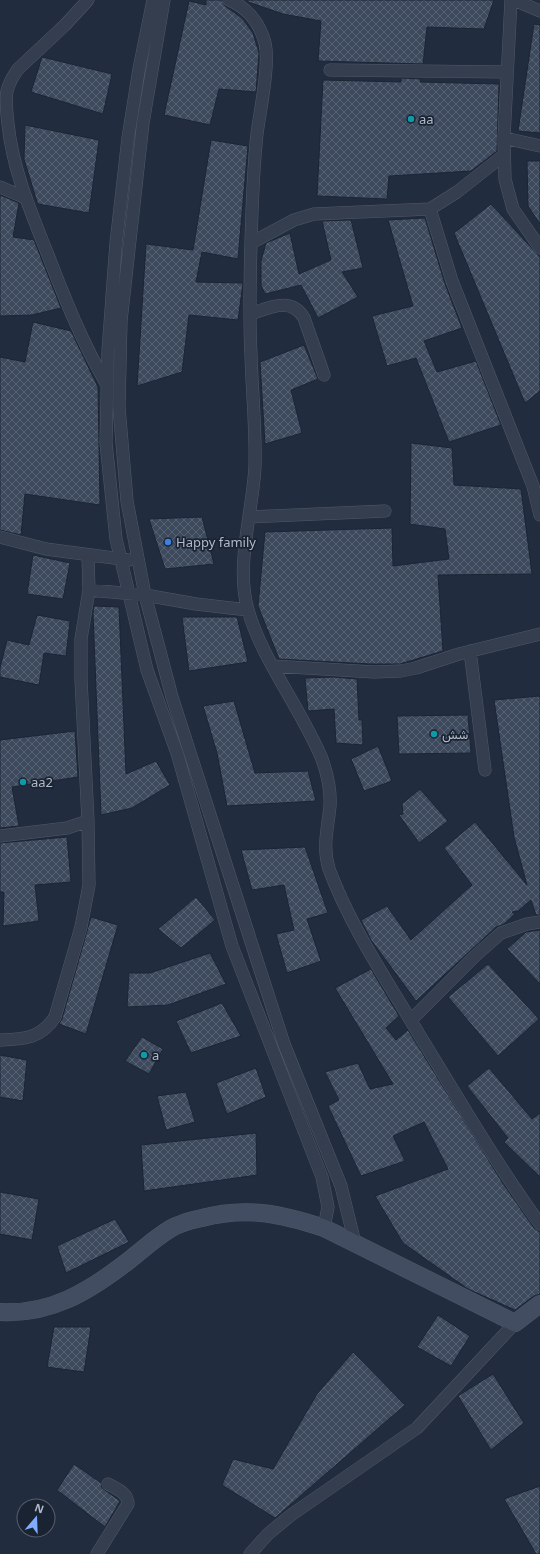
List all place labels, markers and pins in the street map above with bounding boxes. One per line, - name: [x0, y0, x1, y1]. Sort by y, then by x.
- place label: aa: [419, 110, 434, 128]
- marker: aa: [406, 114, 416, 124]
- place label: Happy family: [176, 533, 256, 551]
- marker: Happy family: [163, 537, 173, 547]
- place label: شش: [442, 725, 468, 743]
- marker: شش: [429, 729, 439, 739]
- place label: aa2: [31, 773, 53, 791]
- marker: aa2: [18, 777, 28, 787]
- place label: a: [152, 1046, 159, 1064]
- marker: a: [139, 1050, 149, 1060]

